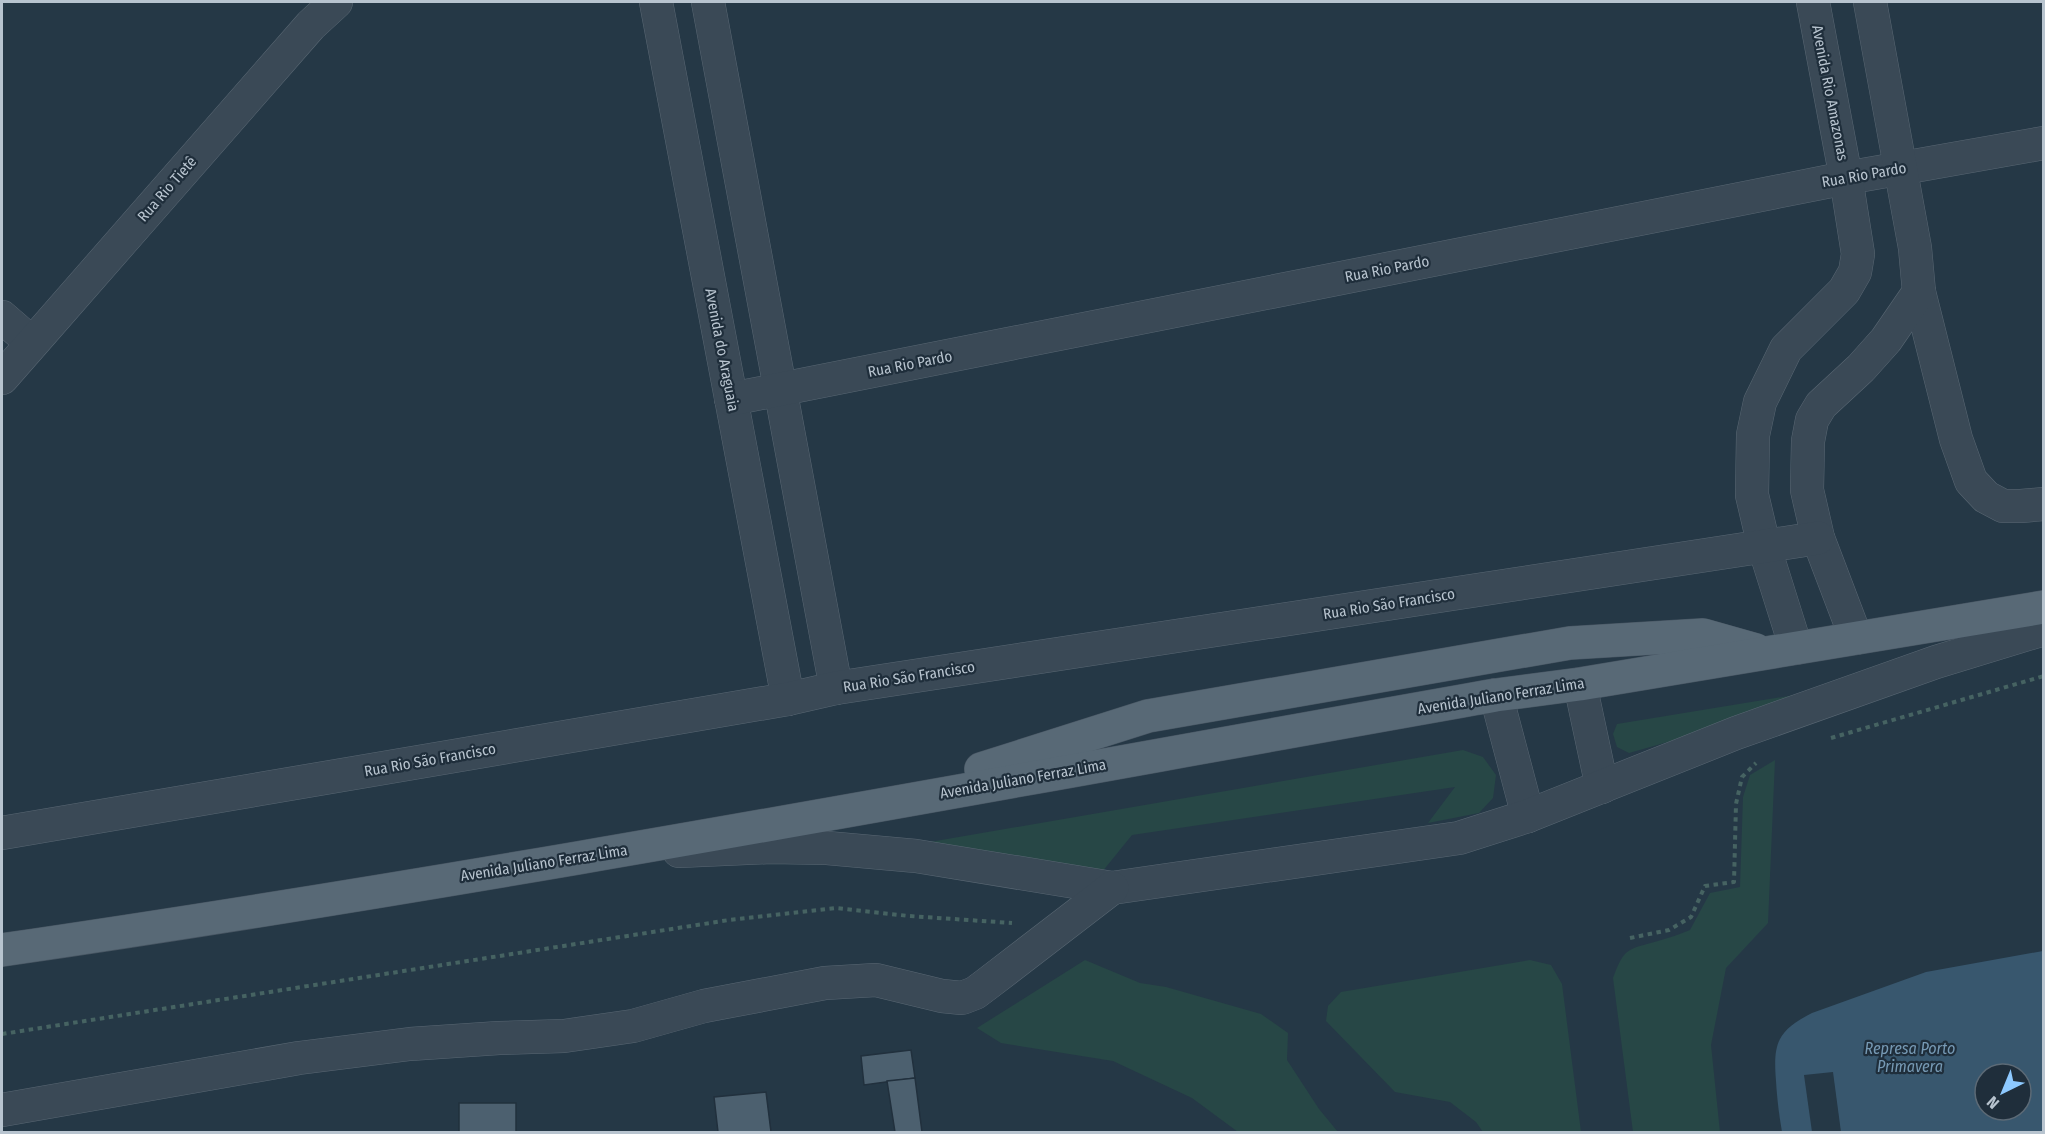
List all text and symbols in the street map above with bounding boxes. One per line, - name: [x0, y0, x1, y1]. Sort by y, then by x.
- street label: Avenida Rio Amazonas: [1808, 24, 1852, 162]
- street label: Rua Rio Tietê: [134, 153, 200, 225]
- street label: Rua Rio Pardo: [1820, 159, 1908, 191]
- street label: Rua Rio Pardo: [1343, 252, 1431, 286]
- street label: Avenida do Araguaia: [701, 287, 743, 413]
- street label: Rua Rio Pardo: [866, 347, 954, 381]
- street label: Rua Rio São Francisco: [1322, 585, 1456, 623]
- street label: Rua Rio São Francisco: [842, 658, 976, 696]
- street label: Avenida Juliano Ferraz Lima: [1416, 674, 1586, 718]
- street label: Rua Rio São Francisco: [363, 740, 497, 780]
- street label: Avenida Juliano Ferraz Lima: [938, 756, 1108, 802]
- street label: Avenida Juliano Ferraz Lima: [459, 841, 629, 885]
- water label: Represa Porto Primavera: [1865, 1039, 1955, 1076]
- north arrow: [1973, 1062, 2033, 1122]
- text: N: [1983, 1092, 2003, 1113]

